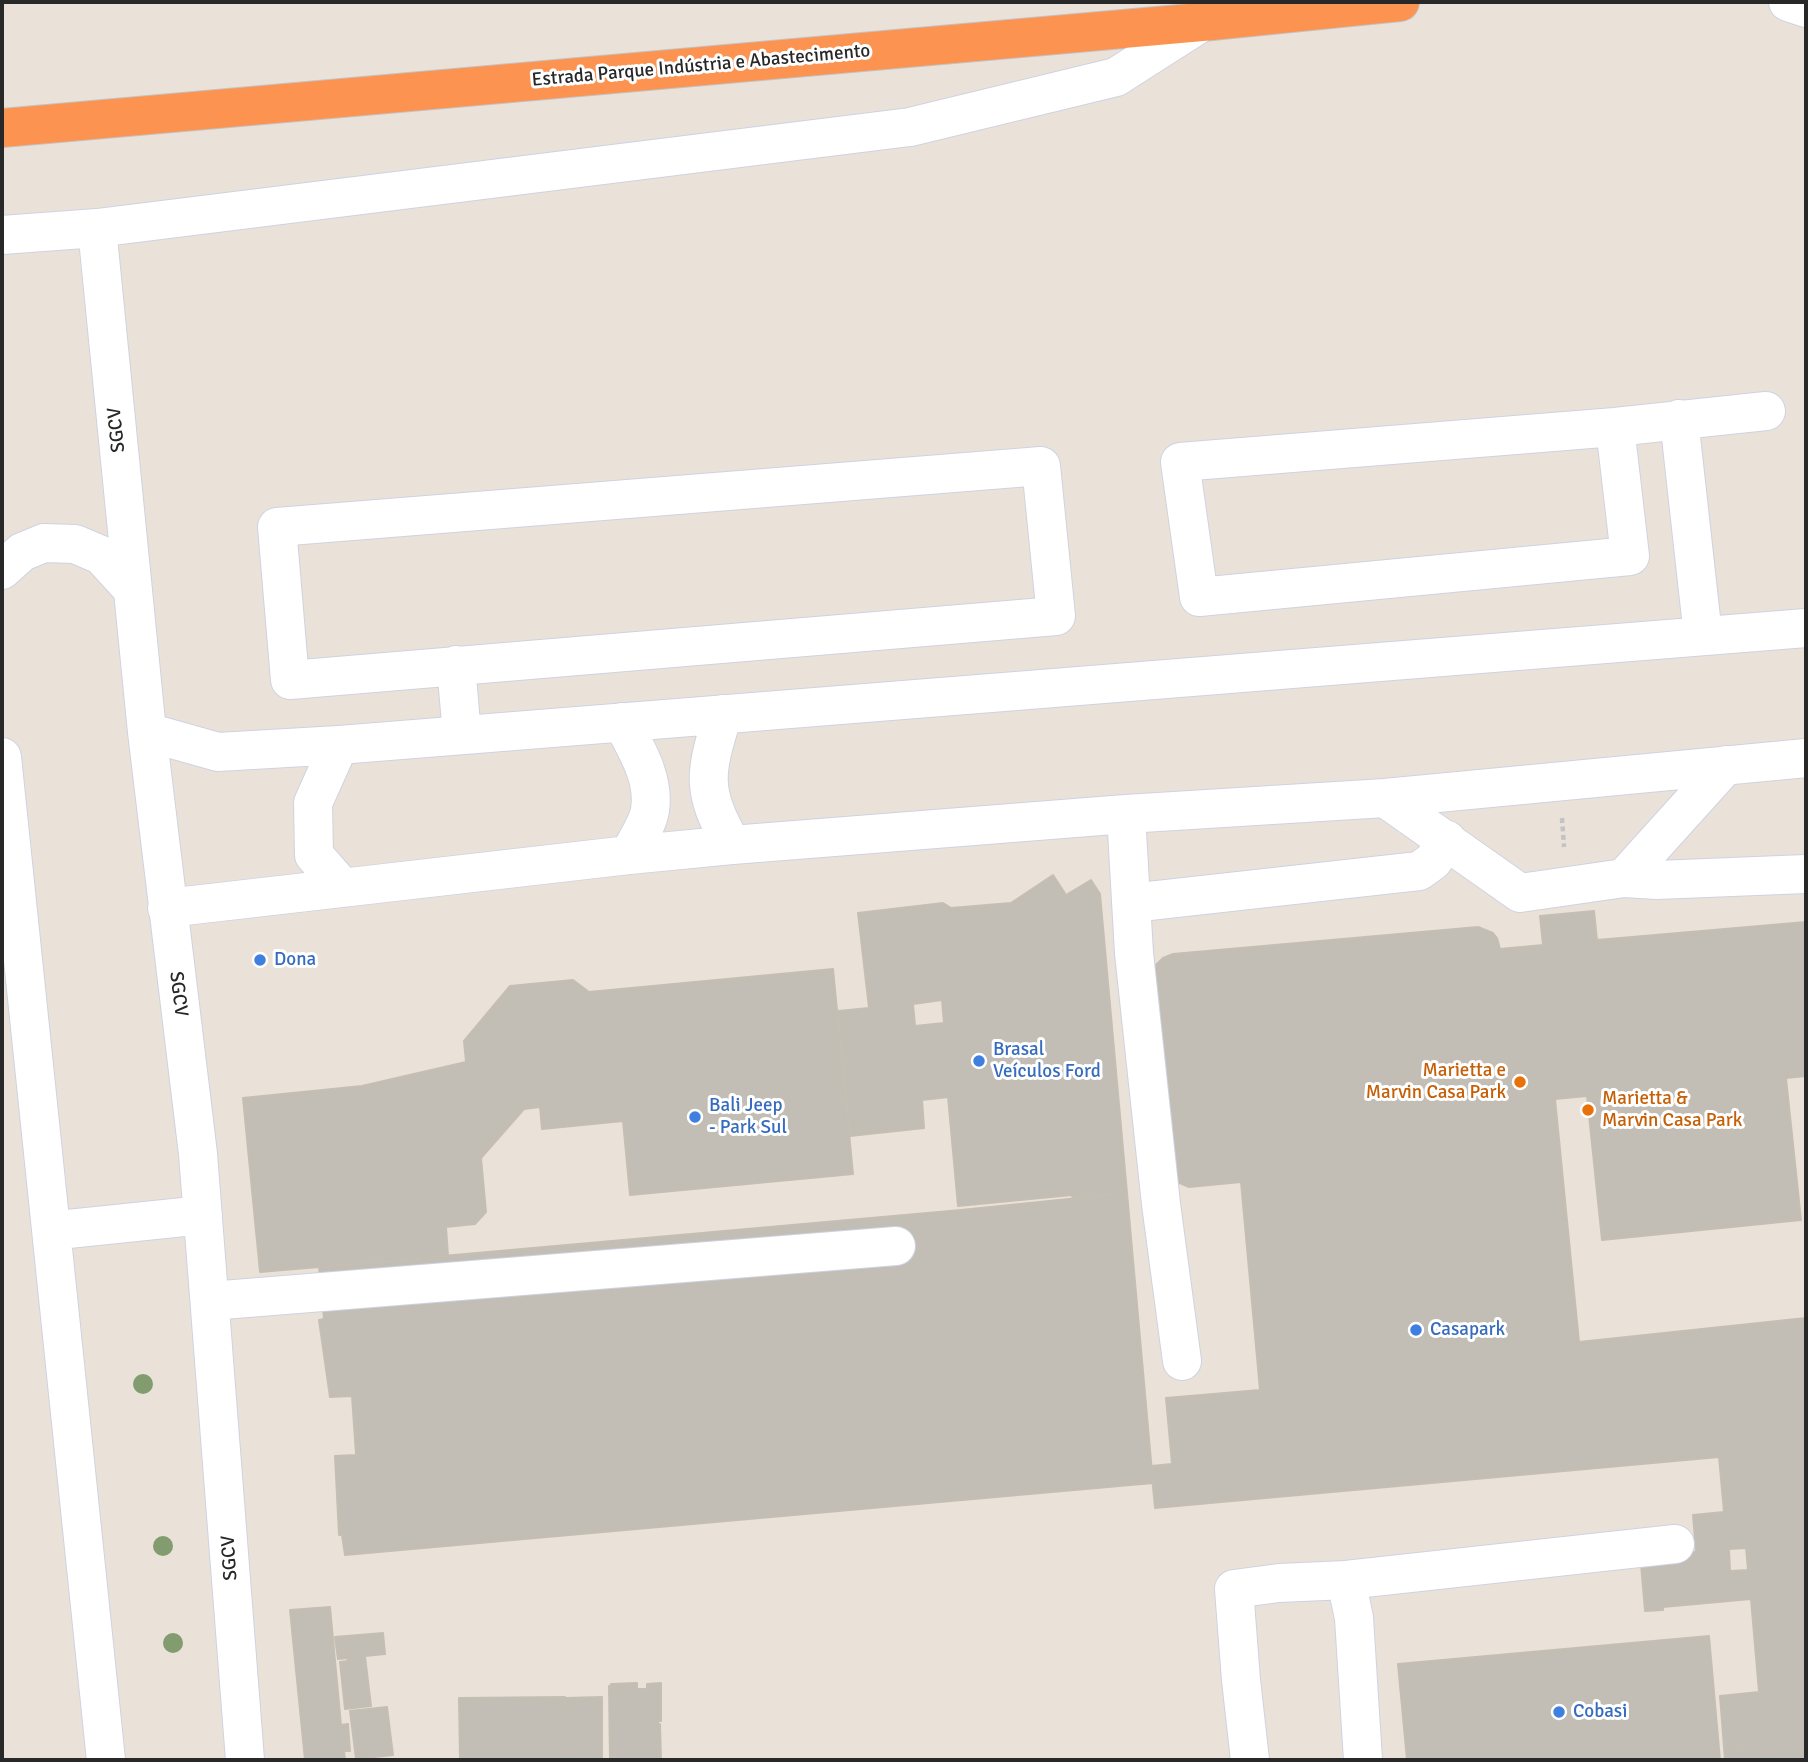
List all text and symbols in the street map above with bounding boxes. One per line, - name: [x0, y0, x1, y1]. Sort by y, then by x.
- street label: Estrada Parque Indústria e Abastecimento: [531, 40, 871, 92]
- street label: SGCV: [103, 406, 131, 454]
- place label: Dona: [274, 949, 316, 971]
- marker: Dona: [252, 952, 268, 968]
- street label: SGCV: [164, 970, 192, 1018]
- place label: Brasal Veículos Ford: [993, 1039, 1101, 1083]
- marker: Brasal Veículos Ford: [971, 1053, 987, 1069]
- place label: Marietta e Marvin Casa Park: [1366, 1060, 1506, 1104]
- marker: Marietta e Marvin Casa Park: [1512, 1074, 1528, 1090]
- place label: Marietta & Marvin Casa Park: [1602, 1088, 1742, 1132]
- place label: Bali Jeep - Park Sul: [709, 1095, 787, 1139]
- marker: Marietta & Marvin Casa Park: [1580, 1102, 1596, 1118]
- marker: Bali Jeep - Park Sul: [687, 1109, 703, 1125]
- place label: Casapark: [1430, 1319, 1505, 1341]
- marker: Casapark: [1408, 1322, 1424, 1338]
- street label: SGCV: [217, 1535, 243, 1581]
- place label: Cobasi: [1573, 1701, 1627, 1723]
- marker: Cobasi: [1551, 1704, 1567, 1720]

